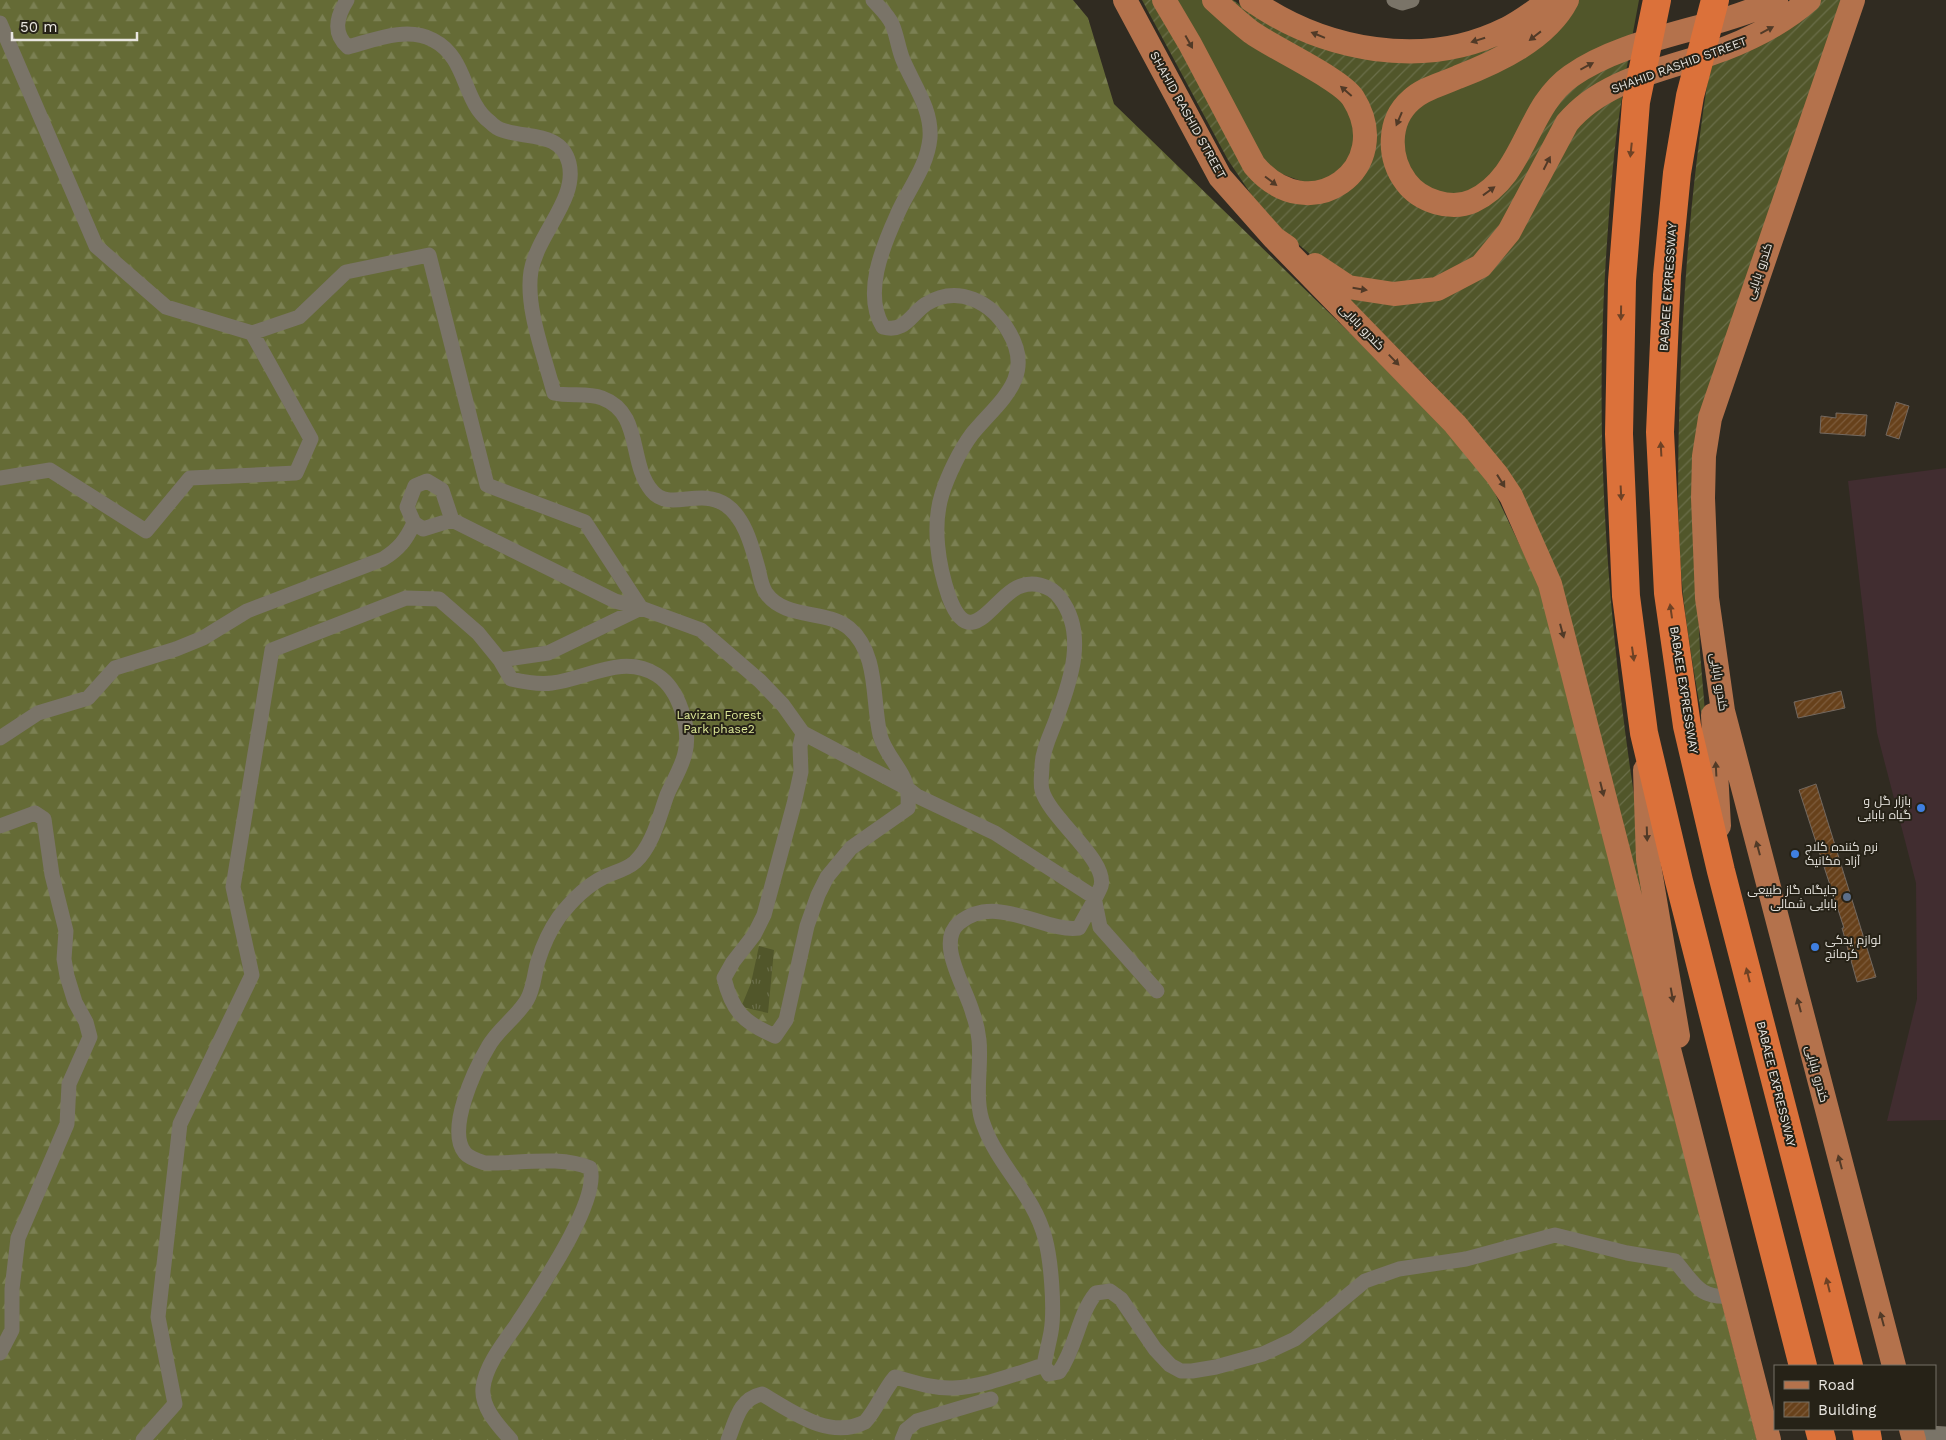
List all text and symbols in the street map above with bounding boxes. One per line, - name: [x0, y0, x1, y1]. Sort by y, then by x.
- scale bar: [12, 10, 138, 42]
- text: 50 m: [20, 18, 57, 36]
- one-way arrow: [1760, 26, 1774, 34]
- one-way arrow: [1310, 31, 1325, 39]
- one-way arrow: [1528, 31, 1542, 41]
- street label: SHAHID RASHID STREET: [1609, 34, 1749, 96]
- one-way arrow: [1184, 35, 1193, 48]
- one-way arrow: [1470, 37, 1485, 45]
- street label: SHAHID RASHID STREET: [1147, 49, 1229, 181]
- one-way arrow: [1580, 62, 1594, 70]
- one-way arrow: [1339, 86, 1352, 97]
- one-way arrow: [1395, 111, 1402, 126]
- one-way arrow: [1627, 143, 1635, 159]
- one-way arrow: [1543, 156, 1551, 170]
- one-way arrow: [1264, 176, 1278, 186]
- one-way arrow: [1482, 186, 1496, 196]
- street label: BABAEE EXPRESSWAY: [1657, 222, 1679, 352]
- street label: کندرو بابایی: [1743, 241, 1775, 301]
- one-way arrow: [1353, 285, 1369, 293]
- street label: کندرو بابایی: [1337, 301, 1387, 353]
- one-way arrow: [1617, 305, 1625, 321]
- one-way arrow: [1388, 353, 1400, 365]
- one-way arrow: [1656, 441, 1664, 457]
- one-way arrow: [1497, 475, 1506, 488]
- one-way arrow: [1618, 485, 1626, 501]
- one-way arrow: [1667, 603, 1675, 619]
- one-way arrow: [1559, 624, 1567, 639]
- street label: BABAEE EXPRESSWAY: [1667, 625, 1701, 755]
- one-way arrow: [1630, 647, 1638, 663]
- street label: کندرو بابایی: [1708, 652, 1730, 712]
- park label: Lavizan Forest Park phase2: [677, 708, 761, 736]
- one-way arrow: [1712, 761, 1720, 777]
- one-way arrow: [1599, 781, 1607, 796]
- place label: بازار گل و گیاه بابایی: [1857, 794, 1911, 822]
- marker: بازار گل و گیاه بابایی: [1915, 802, 1927, 814]
- one-way arrow: [1643, 826, 1651, 842]
- one-way arrow: [1754, 840, 1762, 855]
- place label: نرم کننده کلاچ آزاد مکانیک: [1805, 840, 1878, 868]
- marker: نرم کننده کلاچ آزاد مکانیک: [1789, 848, 1801, 860]
- place label: جایگاه گاز طبیعی بابایی شمالی: [1747, 883, 1837, 911]
- marker: جایگاه گاز طبیعی بابایی شمالی: [1841, 891, 1853, 903]
- place label: لوازم یدکی کرمانج: [1825, 933, 1881, 962]
- marker: لوازم یدکی کرمانج: [1809, 941, 1821, 953]
- one-way arrow: [1744, 968, 1752, 983]
- one-way arrow: [1669, 987, 1677, 1003]
- one-way arrow: [1795, 997, 1803, 1012]
- street label: BABAEE EXPRESSWAY: [1754, 1020, 1798, 1148]
- street label: کندرو بابایی: [1803, 1044, 1831, 1104]
- one-way arrow: [1836, 1155, 1844, 1170]
- one-way arrow: [1824, 1278, 1832, 1293]
- one-way arrow: [1878, 1312, 1886, 1327]
- legend: [1774, 1365, 1936, 1430]
- text: Road: [1818, 1376, 1855, 1394]
- text: Building: [1818, 1401, 1876, 1419]

